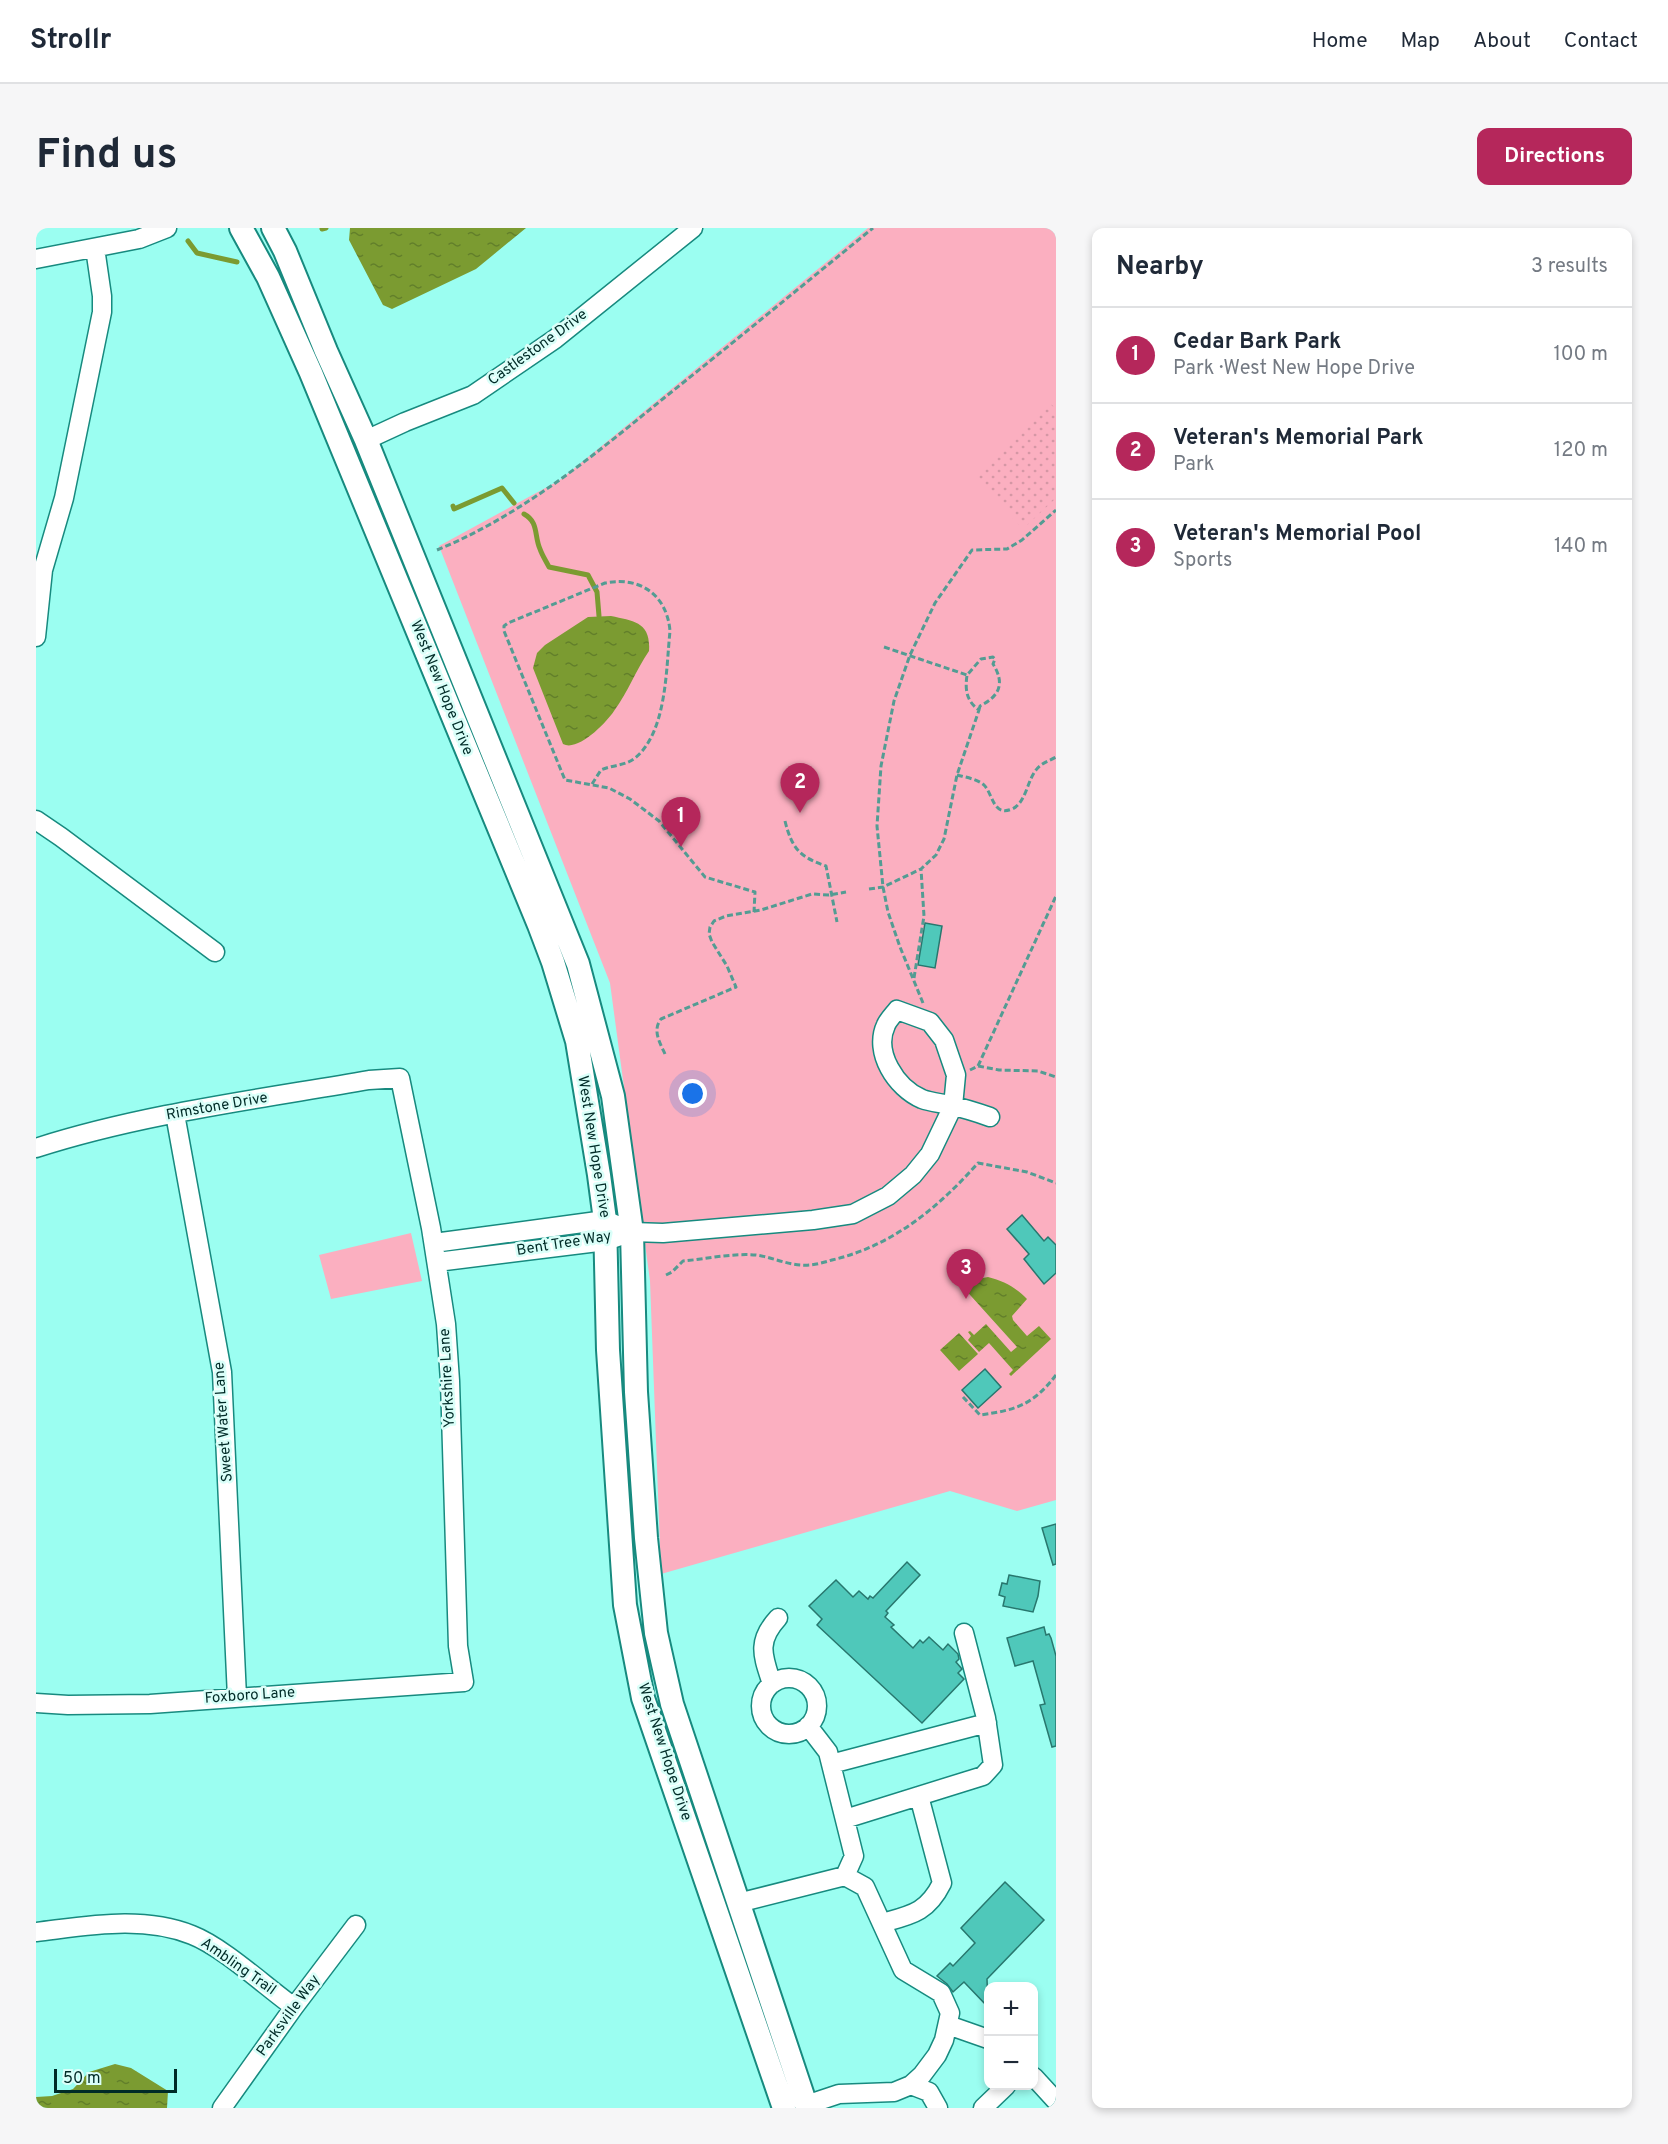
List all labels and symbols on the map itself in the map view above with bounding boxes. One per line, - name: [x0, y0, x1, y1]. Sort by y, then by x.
- street label: Castlestone Drive: [485, 306, 591, 390]
- street label: West New Hope Drive: [405, 618, 477, 758]
- pin: 2: [780, 764, 819, 813]
- pin: 1: [662, 798, 700, 847]
- street label: West New Hope Drive: [572, 1075, 614, 1219]
- your location: [678, 1079, 707, 1108]
- street label: Rimstone Drive: [165, 1089, 269, 1125]
- street label: Bent Tree Way: [515, 1227, 613, 1261]
- pin: 3: [946, 1250, 986, 1299]
- street label: Yorkshire Lane: [436, 1328, 460, 1428]
- street label: Sweet Water Lane: [210, 1361, 238, 1483]
- street label: West New Hope Drive: [633, 1681, 695, 1823]
- street label: Foxboro Lane: [204, 1683, 296, 1709]
- street label: Ambling Trail: [197, 1934, 279, 2000]
- street label: Parksville Way: [253, 1971, 325, 2060]
- scale bar: [54, 2066, 177, 2094]

